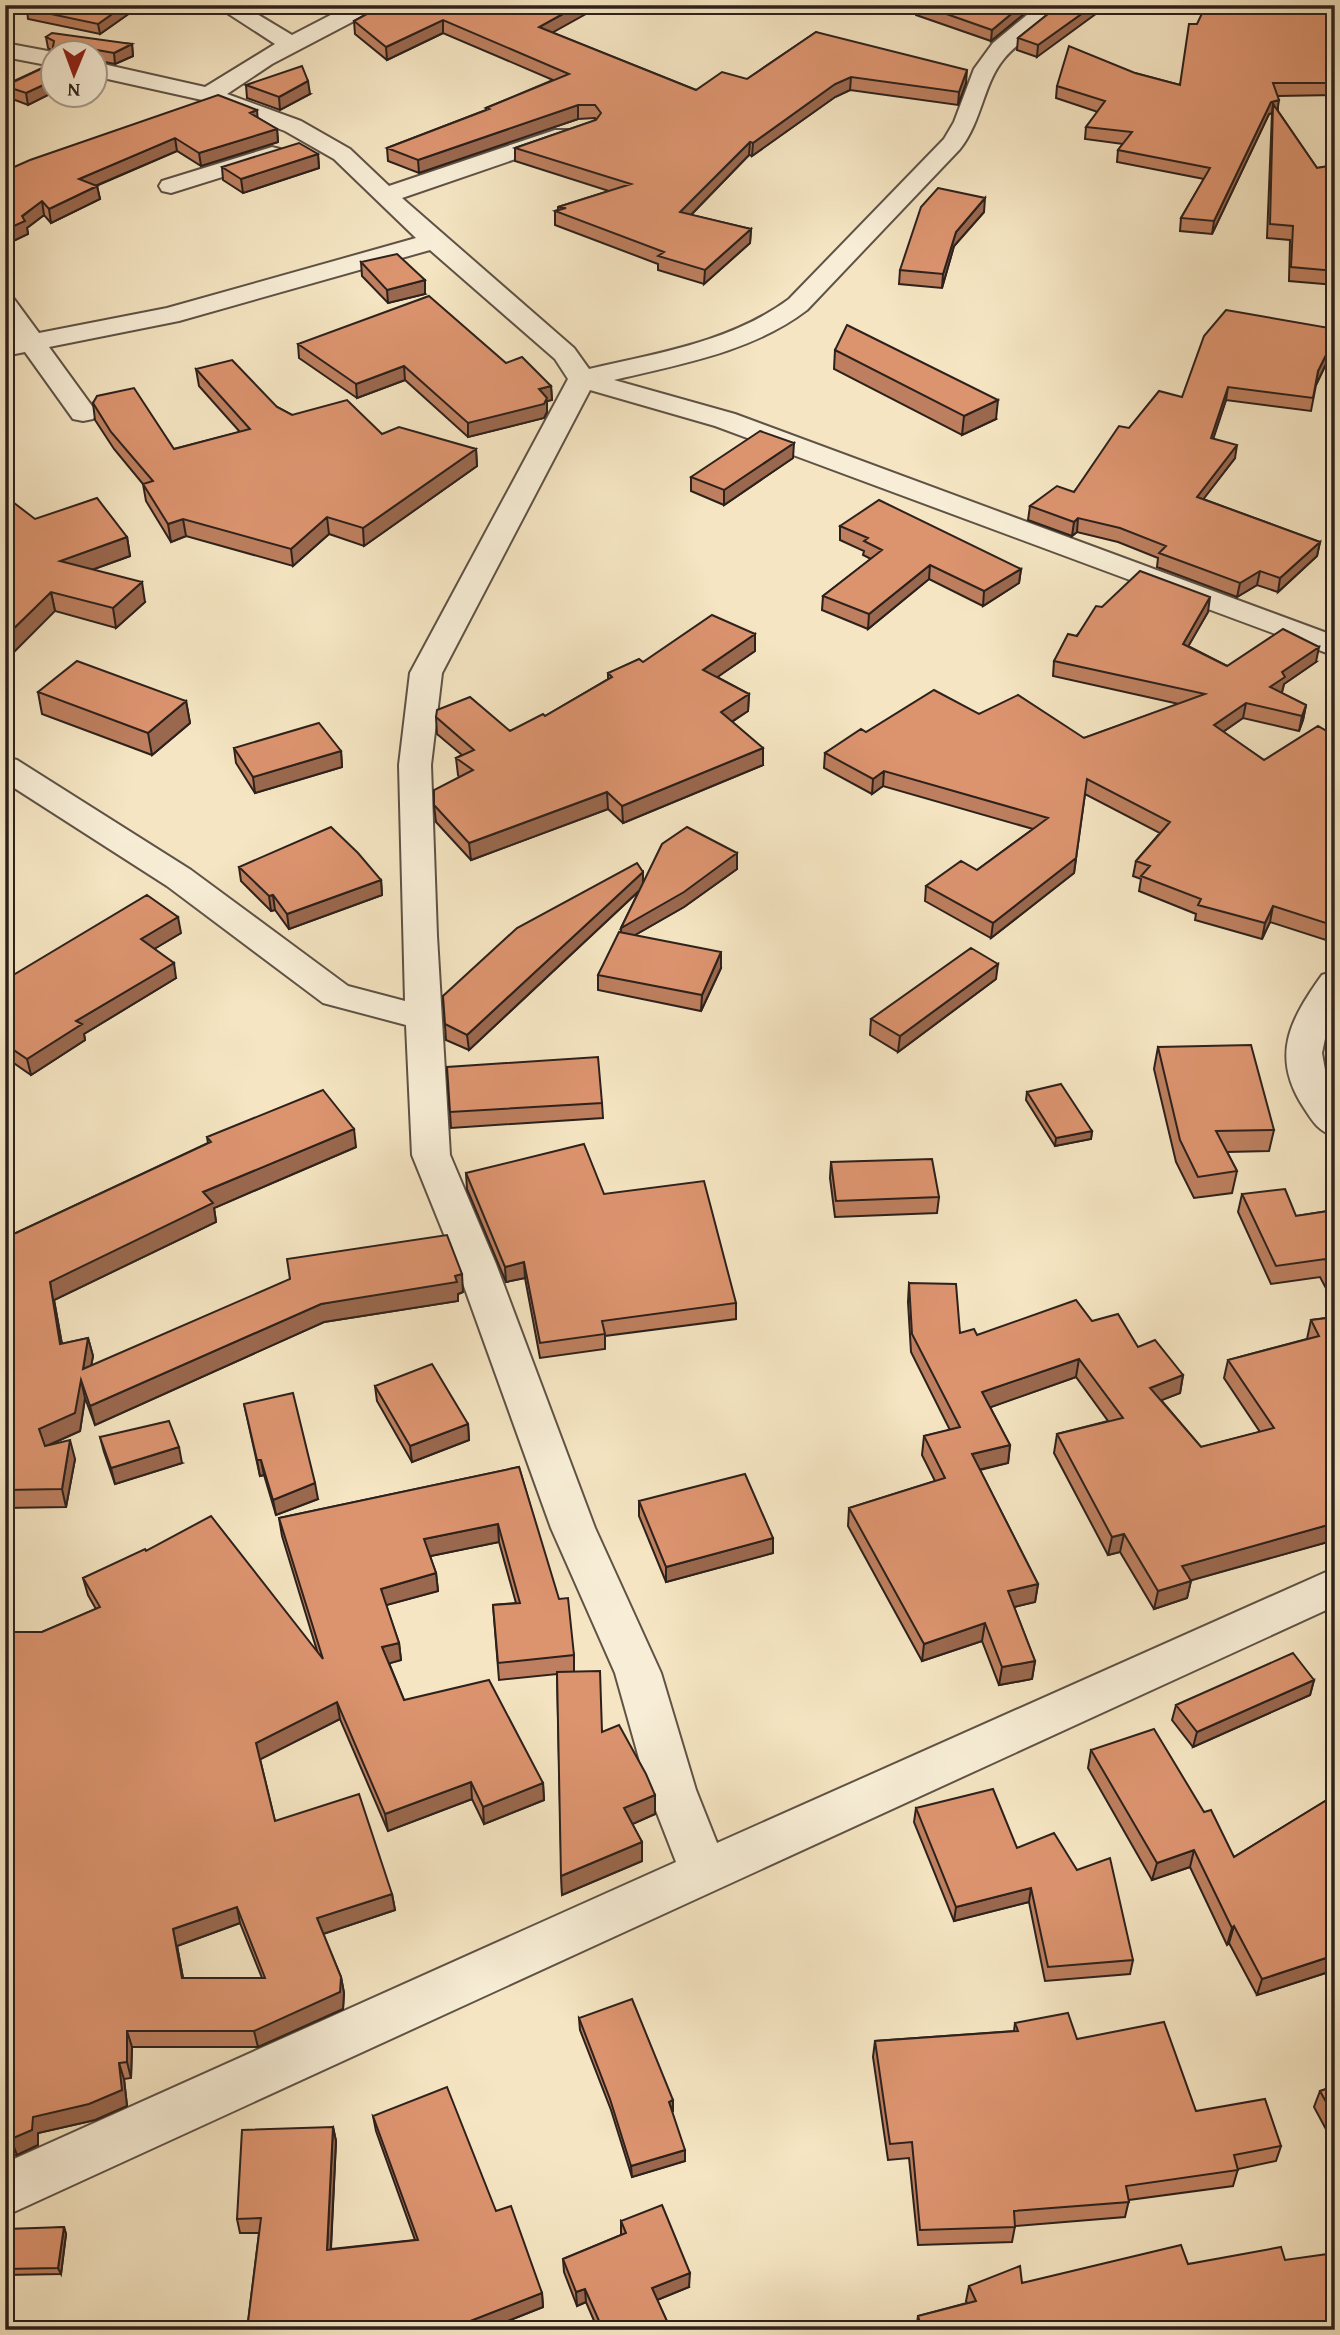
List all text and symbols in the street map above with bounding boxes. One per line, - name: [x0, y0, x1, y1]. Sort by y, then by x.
- north arrow: [38, 38, 108, 108]
- text: N: [67, 77, 80, 105]

